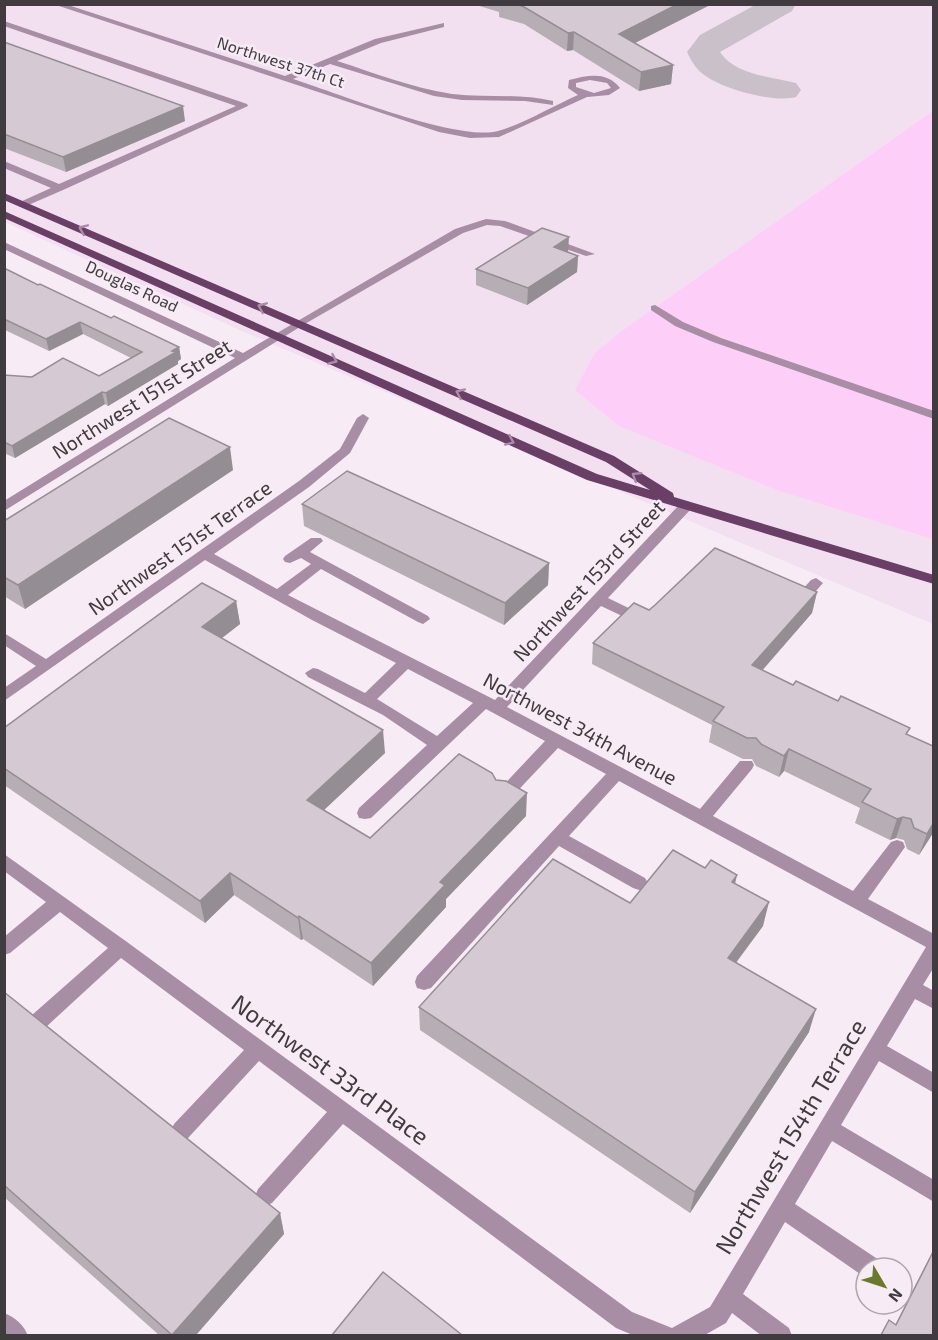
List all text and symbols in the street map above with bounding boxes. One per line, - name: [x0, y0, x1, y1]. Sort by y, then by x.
- street label: Northwest 37th Ct: [215, 32, 347, 91]
- one-way arrow: [78, 225, 89, 237]
- street label: Douglas Road: [83, 256, 181, 315]
- one-way arrow: [257, 302, 268, 314]
- street label: Northwest 151st Street: [48, 333, 236, 463]
- one-way arrow: [326, 353, 337, 365]
- one-way arrow: [455, 389, 466, 401]
- one-way arrow: [504, 433, 515, 445]
- one-way arrow: [632, 471, 642, 483]
- street label: Northwest 151st Terrace: [83, 475, 276, 620]
- street label: Northwest 153rd Street: [507, 495, 669, 666]
- street label: Northwest 34th Avenue: [480, 667, 681, 789]
- street label: Northwest 33rd Place: [227, 988, 435, 1150]
- street label: Northwest 154th Terrace: [708, 1014, 871, 1259]
- north arrow: [854, 1256, 914, 1316]
- text: N: [885, 1285, 907, 1306]

